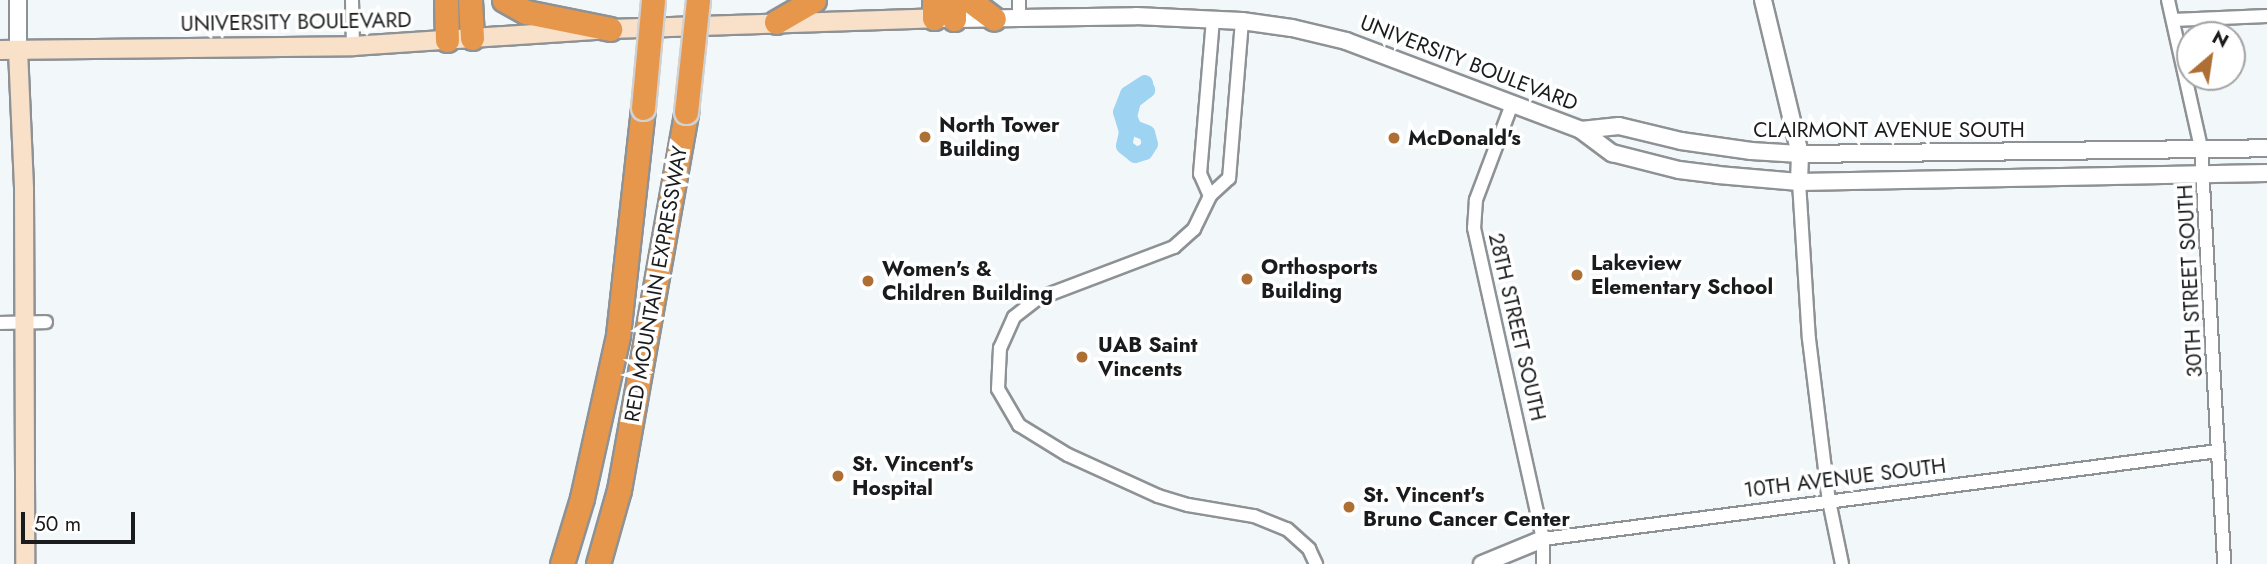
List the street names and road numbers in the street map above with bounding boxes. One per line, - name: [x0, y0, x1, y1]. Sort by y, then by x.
- street label: UNIVERSITY BOULEVARD: [180, 7, 412, 37]
- street label: UNIVERSITY BOULEVARD: [1357, 10, 1581, 116]
- street label: CLAIRMONT AVENUE SOUTH: [1753, 117, 2025, 143]
- street label: RED MOUNTAIN EXPRESSWAY: [619, 144, 693, 424]
- street label: 30TH STREET SOUTH: [2172, 184, 2208, 378]
- street label: 28TH STREET SOUTH: [1483, 231, 1551, 423]
- street label: 10TH AVENUE SOUTH: [1742, 453, 1948, 503]

